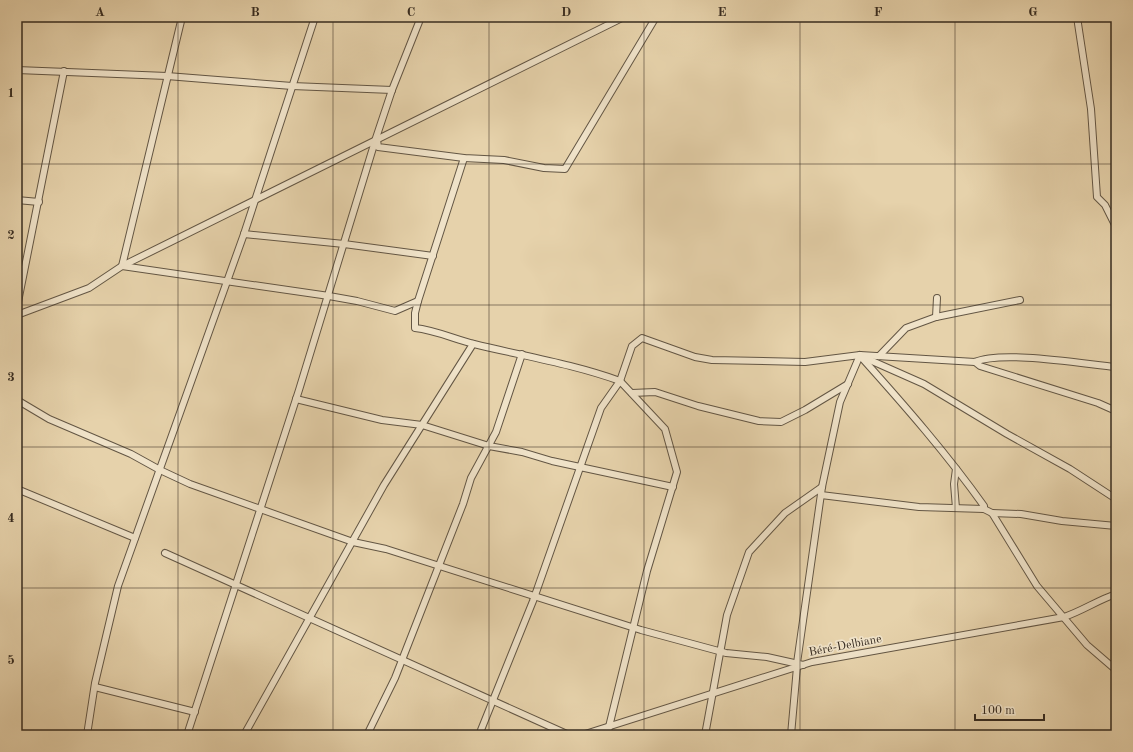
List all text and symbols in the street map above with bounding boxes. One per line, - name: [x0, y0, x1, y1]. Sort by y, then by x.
- text: A: [95, 6, 105, 19]
- text: B: [250, 6, 260, 19]
- text: C: [407, 6, 415, 19]
- text: D: [561, 6, 571, 19]
- text: E: [718, 6, 727, 19]
- text: F: [874, 6, 883, 19]
- text: G: [1028, 6, 1038, 19]
- text: 1: [7, 87, 15, 100]
- text: 2: [7, 229, 15, 242]
- text: 3: [7, 371, 15, 384]
- text: 4: [7, 512, 15, 525]
- street label: Béré-Delbiane: [808, 633, 883, 659]
- text: 5: [7, 654, 15, 667]
- scale bar: [975, 696, 1044, 722]
- text: 100 m: [981, 705, 1015, 717]

